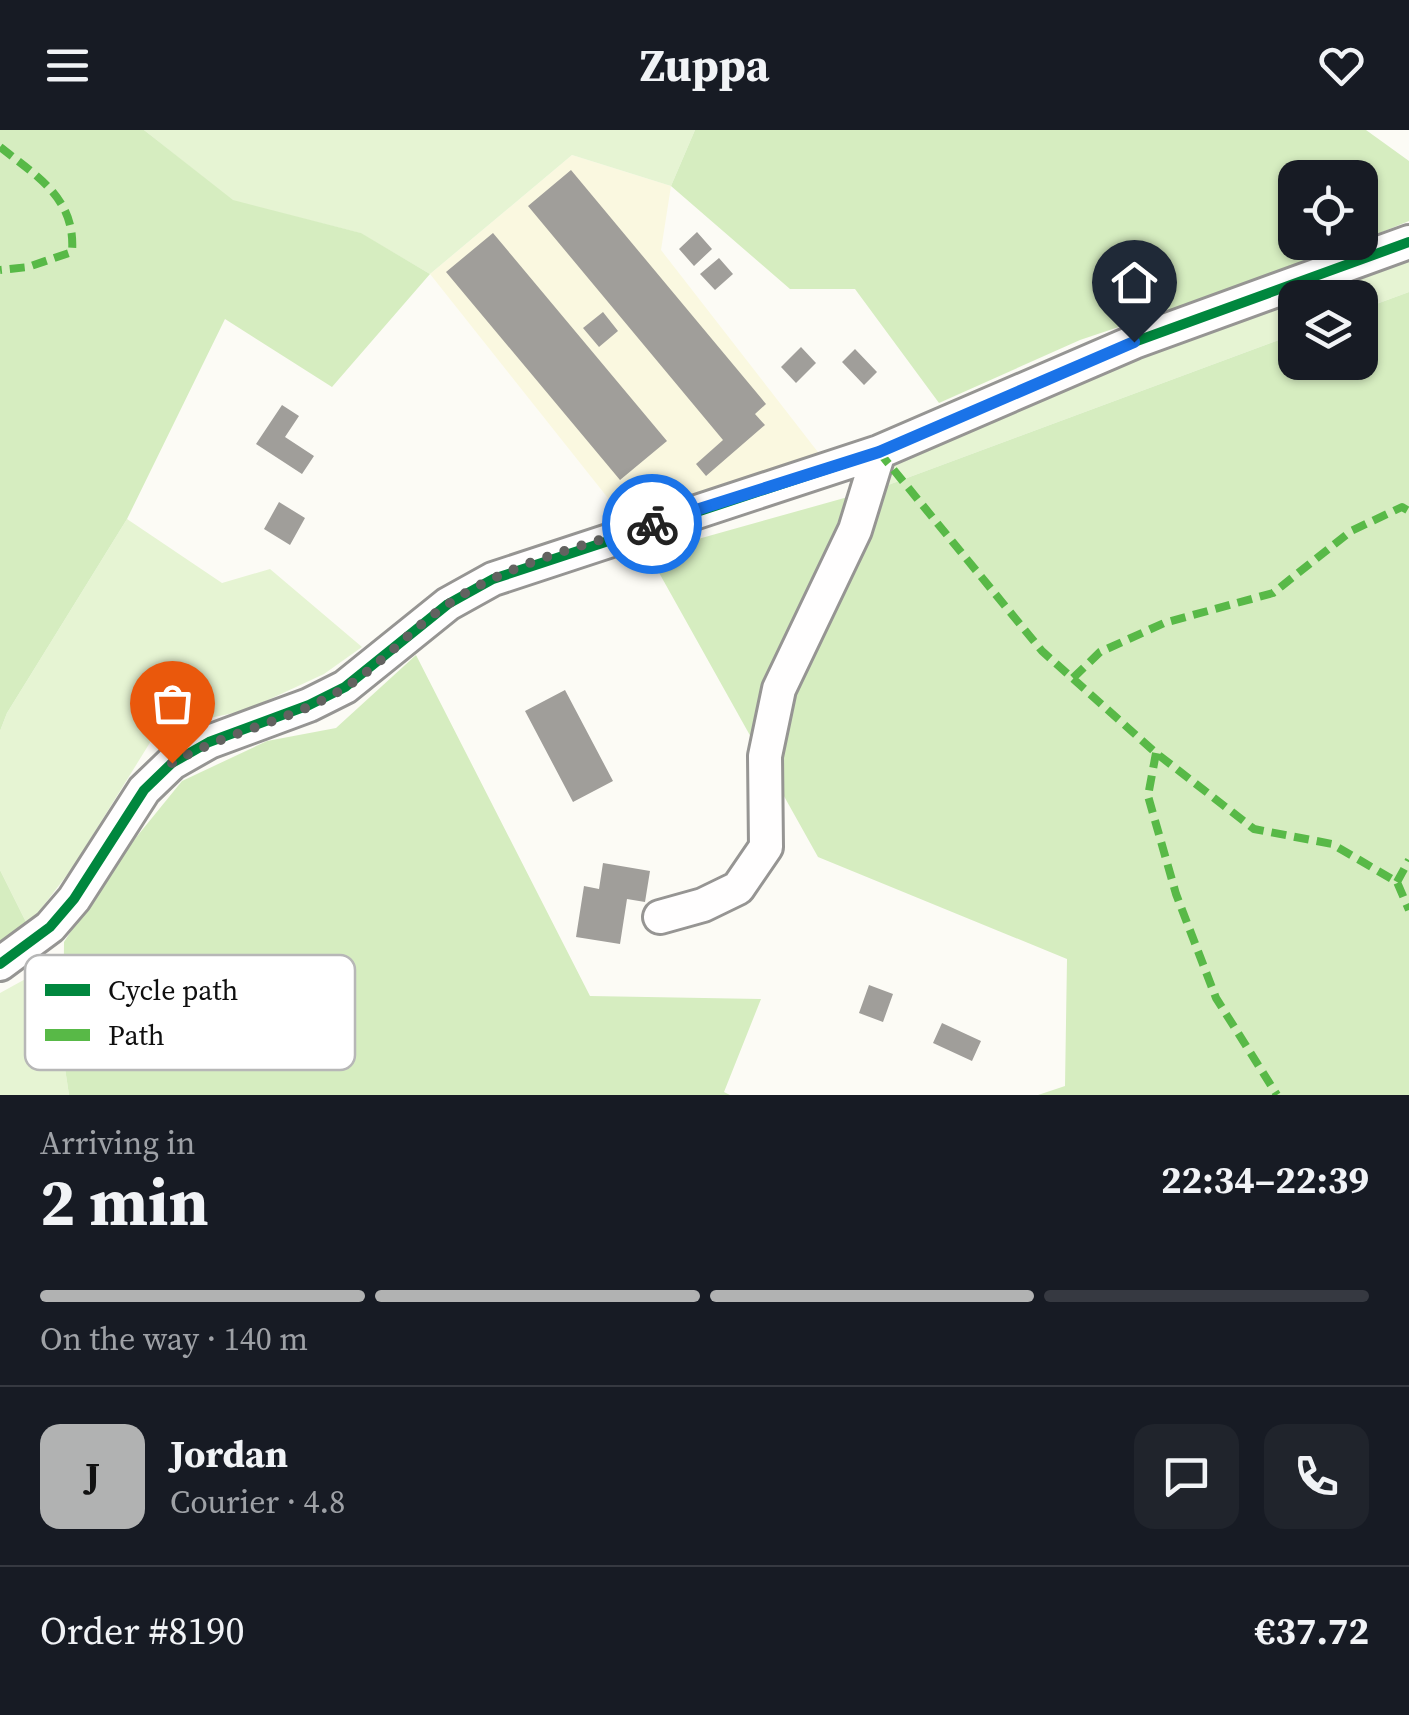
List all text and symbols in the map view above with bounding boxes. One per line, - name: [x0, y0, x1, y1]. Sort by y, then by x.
- text: Zuppa: [640, 34, 769, 96]
- icon: menu: [40, 38, 95, 93]
- icon: heart: [1314, 38, 1369, 93]
- map controls: [1278, 160, 1378, 380]
- button: locate: [1278, 160, 1378, 260]
- pin: [1092, 240, 1177, 343]
- icon: home: [1107, 255, 1162, 310]
- button: layers: [1278, 280, 1378, 380]
- courier: [602, 474, 702, 574]
- icon: bike: [625, 497, 680, 552]
- pin: [130, 661, 215, 764]
- icon: bag: [145, 676, 200, 731]
- legend: [25, 955, 355, 1070]
- text: Cycle path: [108, 971, 238, 1009]
- text: Path: [108, 1016, 165, 1054]
- text: Arriving in: [40, 1121, 195, 1165]
- text: 22:34–22:39: [1161, 1154, 1369, 1206]
- text: 2 min: [40, 1158, 209, 1247]
- text: On the way · 140 m: [40, 1317, 308, 1361]
- button: chat: [1134, 1424, 1239, 1529]
- button: phone: [1264, 1424, 1369, 1529]
- text: Jordan: [170, 1428, 288, 1480]
- text: J: [85, 1450, 100, 1502]
- text: Courier · 4.8: [170, 1480, 345, 1524]
- text: Order #8190: [40, 1605, 244, 1657]
- text: €37.72: [1255, 1605, 1369, 1657]

